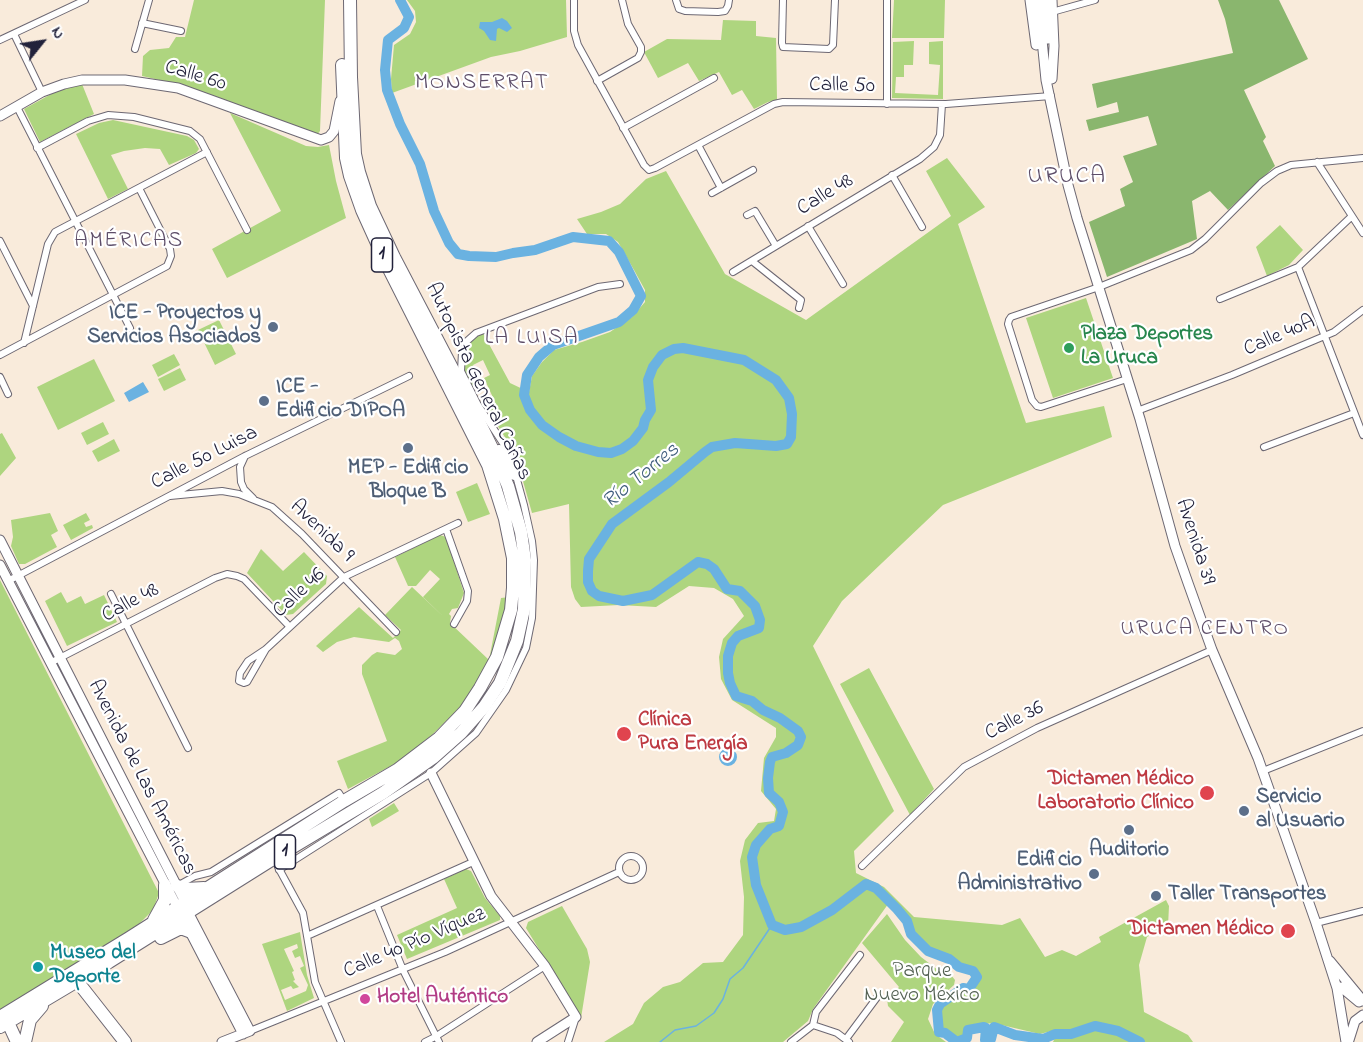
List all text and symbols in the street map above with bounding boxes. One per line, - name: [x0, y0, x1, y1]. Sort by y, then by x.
- north arrow: [12, 12, 72, 72]
- text: N: [44, 22, 71, 44]
- street label: Calle 60: [161, 56, 229, 98]
- district label: MONSERRAT: [415, 71, 549, 97]
- street label: Calle 50: [809, 74, 875, 100]
- district label: URUCA: [1027, 164, 1107, 192]
- street label: Calle 48: [793, 169, 859, 223]
- district label: AMÉRICAS: [74, 229, 184, 255]
- road number: 1: [372, 238, 392, 272]
- street label: Autopista General Cañas: [418, 279, 536, 485]
- place label: ICE - Proyectos y Servicios Asociados: [87, 302, 261, 352]
- street label: Calle 40A: [1240, 311, 1320, 363]
- marker: ICE - Proyectos y Servicios Asociados: [266, 320, 280, 334]
- place label: Plaza Deportes La Uruca: [1081, 323, 1213, 373]
- district label: LA LUISA: [485, 326, 579, 352]
- marker: Plaza Deportes La Uruca: [1062, 341, 1076, 355]
- place label: ICE - Edificio DIPOA: [276, 376, 405, 426]
- marker: ICE - Edificio DIPOA: [257, 394, 271, 408]
- street label: Calle 50 Luisa: [147, 421, 263, 497]
- water label: Río Torres: [598, 438, 686, 516]
- marker: MEP - Edificio Bloque B: [401, 441, 415, 455]
- place label: MEP - Edificio Bloque B: [348, 457, 468, 507]
- street label: Avenida 9: [284, 495, 358, 569]
- street label: Avenida 39: [1168, 496, 1220, 588]
- street label: Calle 46: [269, 563, 331, 625]
- street label: Calle 48: [98, 579, 164, 629]
- district label: URUCA CENTRO: [1121, 617, 1289, 643]
- street label: Avenida de Las Américas: [81, 676, 201, 880]
- street label: Calle 36: [981, 697, 1049, 747]
- place label: Clínica Pura Energía: [638, 709, 748, 759]
- marker: Clínica Pura Energía: [615, 725, 633, 743]
- place label: Dictamen Médico Laboratorio Clínico: [1037, 768, 1194, 818]
- marker: Dictamen Médico Laboratorio Clínico: [1198, 784, 1216, 802]
- place label: Servicio al Usuario: [1256, 786, 1345, 836]
- marker: Servicio al Usuario: [1237, 804, 1251, 818]
- marker: Auditorio: [1122, 823, 1136, 837]
- road number: 1: [274, 835, 296, 869]
- place label: Auditorio: [1089, 839, 1169, 865]
- place label: Edificio Administrativo: [958, 849, 1082, 899]
- marker: Edificio Administrativo: [1087, 867, 1101, 881]
- place label: Taller Transportes: [1168, 883, 1327, 909]
- marker: Taller Transportes: [1149, 889, 1163, 903]
- street label: Calle 40 Pío Víquez: [340, 903, 490, 985]
- place label: Dictamen Médico: [1128, 918, 1274, 944]
- marker: Dictamen Médico: [1279, 922, 1297, 940]
- place label: Museo del Deporte: [50, 942, 136, 992]
- marker: Museo del Deporte: [31, 960, 45, 974]
- park label: Parque Nuevo México: [864, 960, 980, 1010]
- place label: Hotel Auténtico: [377, 986, 508, 1012]
- marker: Hotel Auténtico: [358, 992, 372, 1006]

